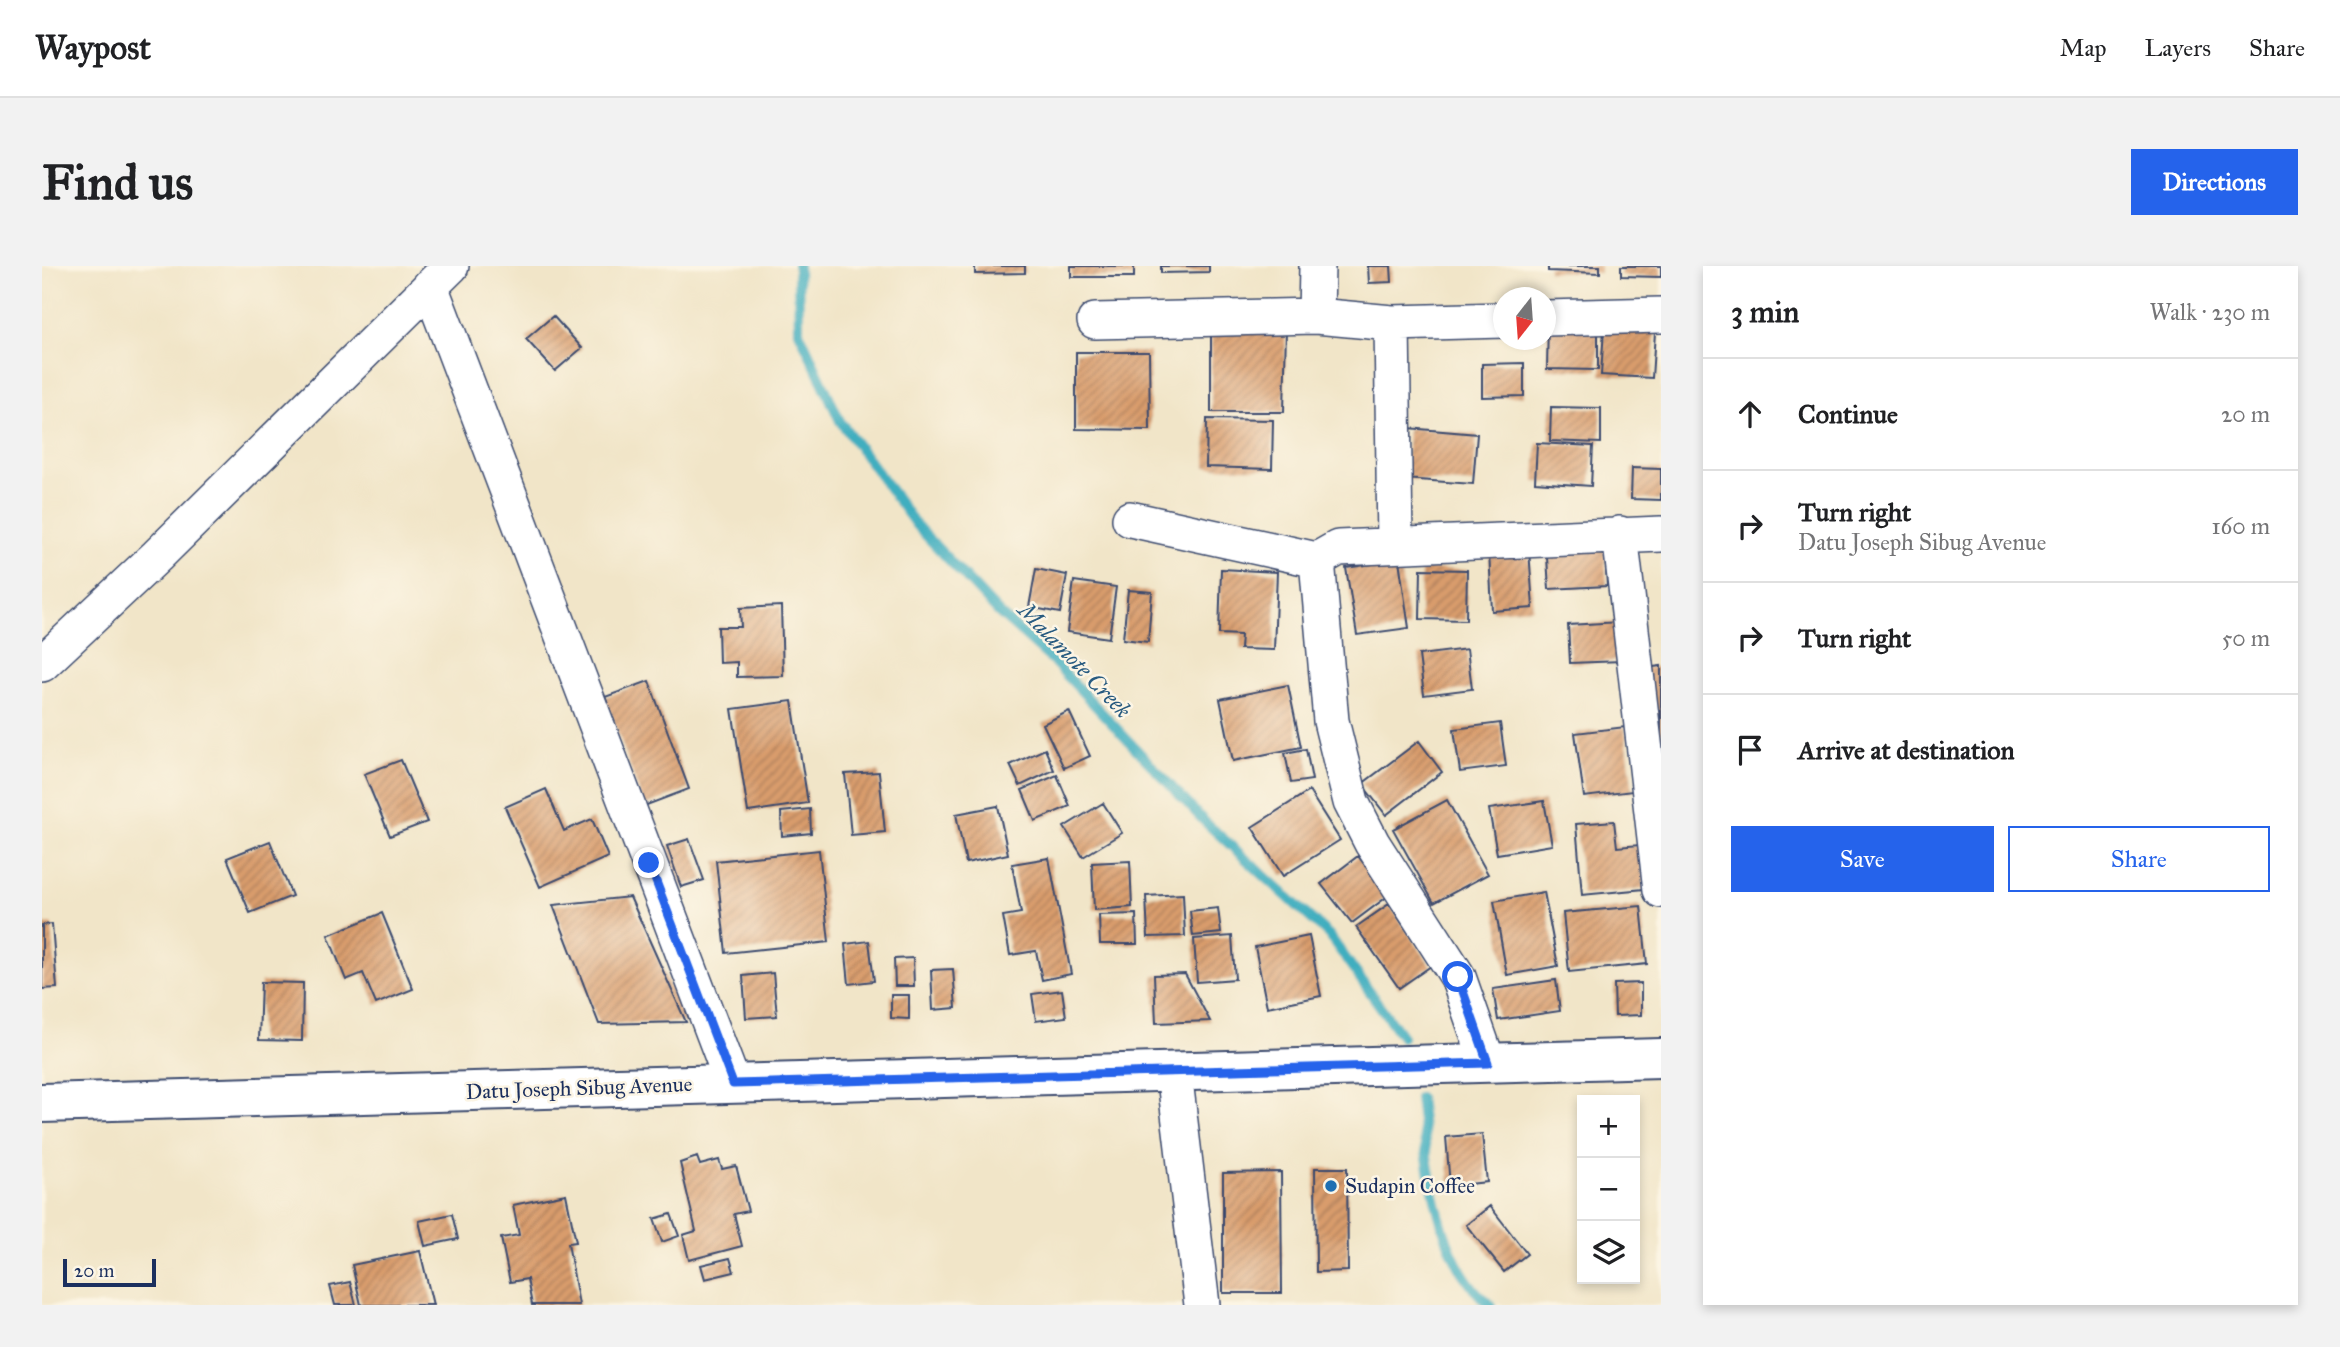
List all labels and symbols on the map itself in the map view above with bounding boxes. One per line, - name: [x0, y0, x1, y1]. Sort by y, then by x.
- north arrow: [1493, 287, 1556, 350]
- water label: Malamote Creek: [1011, 595, 1137, 724]
- route end: [633, 847, 664, 878]
- route start: [1442, 961, 1473, 992]
- street label: Datu Joseph Sibug Avenue: [465, 1071, 693, 1105]
- place label: Sudapin Coffee: [1345, 1173, 1475, 1199]
- marker: Sudapin Coffee: [1323, 1178, 1339, 1194]
- scale bar: [63, 1256, 156, 1288]

